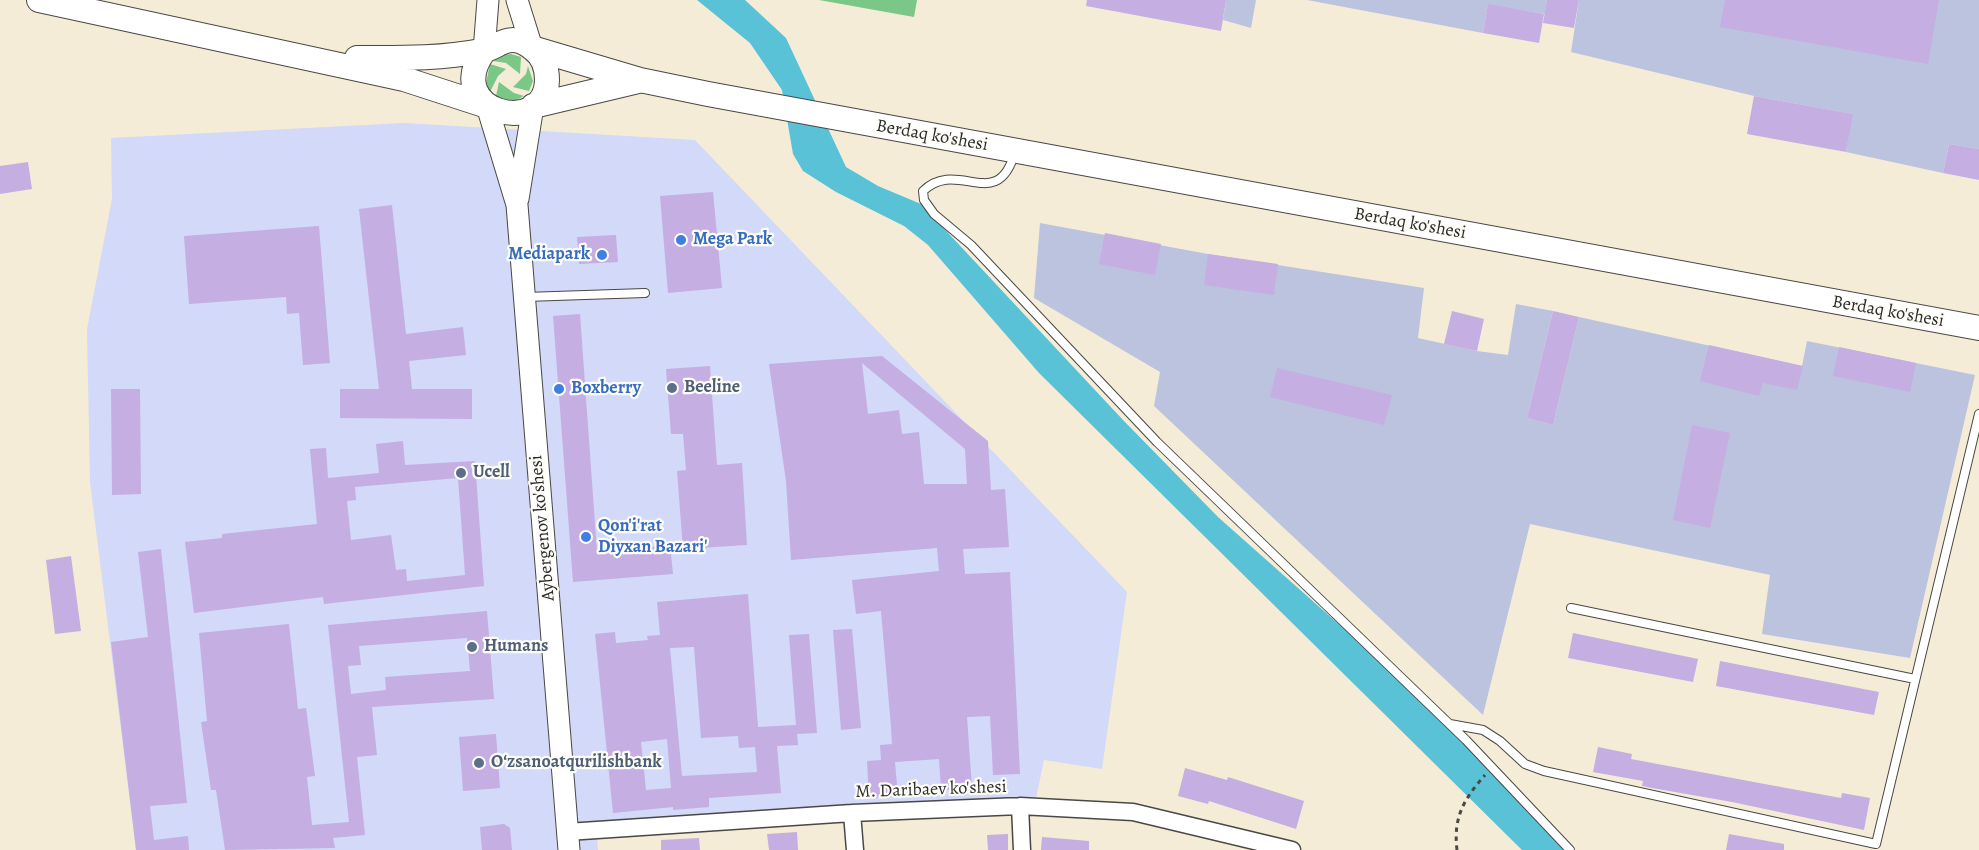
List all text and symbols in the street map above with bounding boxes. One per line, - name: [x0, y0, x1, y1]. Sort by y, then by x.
- street label: Berdaq ko'shesi: [874, 116, 990, 156]
- street label: Berdaq ko'shesi: [1352, 204, 1468, 244]
- place label: Mega Park: [693, 229, 772, 251]
- marker: Mega Park: [674, 233, 688, 247]
- place label: Mediapark: [508, 244, 590, 266]
- marker: Mediapark: [595, 248, 609, 262]
- street label: Berdaq ko'shesi: [1830, 292, 1946, 332]
- place label: Beeline: [684, 377, 740, 399]
- place label: Boxberry: [571, 378, 641, 400]
- marker: Beeline: [665, 381, 679, 395]
- marker: Boxberry: [552, 382, 566, 396]
- street label: Aybergenov ko'shesi: [526, 454, 560, 602]
- place label: Ucell: [473, 462, 510, 484]
- marker: Ucell: [454, 466, 468, 480]
- place label: Qon'i'rat Diyxan Bazari': [598, 516, 707, 558]
- marker: Qon'i'rat Diyxan Bazari': [579, 530, 593, 544]
- place label: Humans: [484, 636, 548, 658]
- marker: Humans: [465, 640, 479, 654]
- place label: Oʻzsanoatqurilishbank: [491, 752, 662, 774]
- marker: Oʻzsanoatqurilishbank: [472, 756, 486, 770]
- street label: M. Daribaev ko'shesi: [855, 777, 1007, 803]

